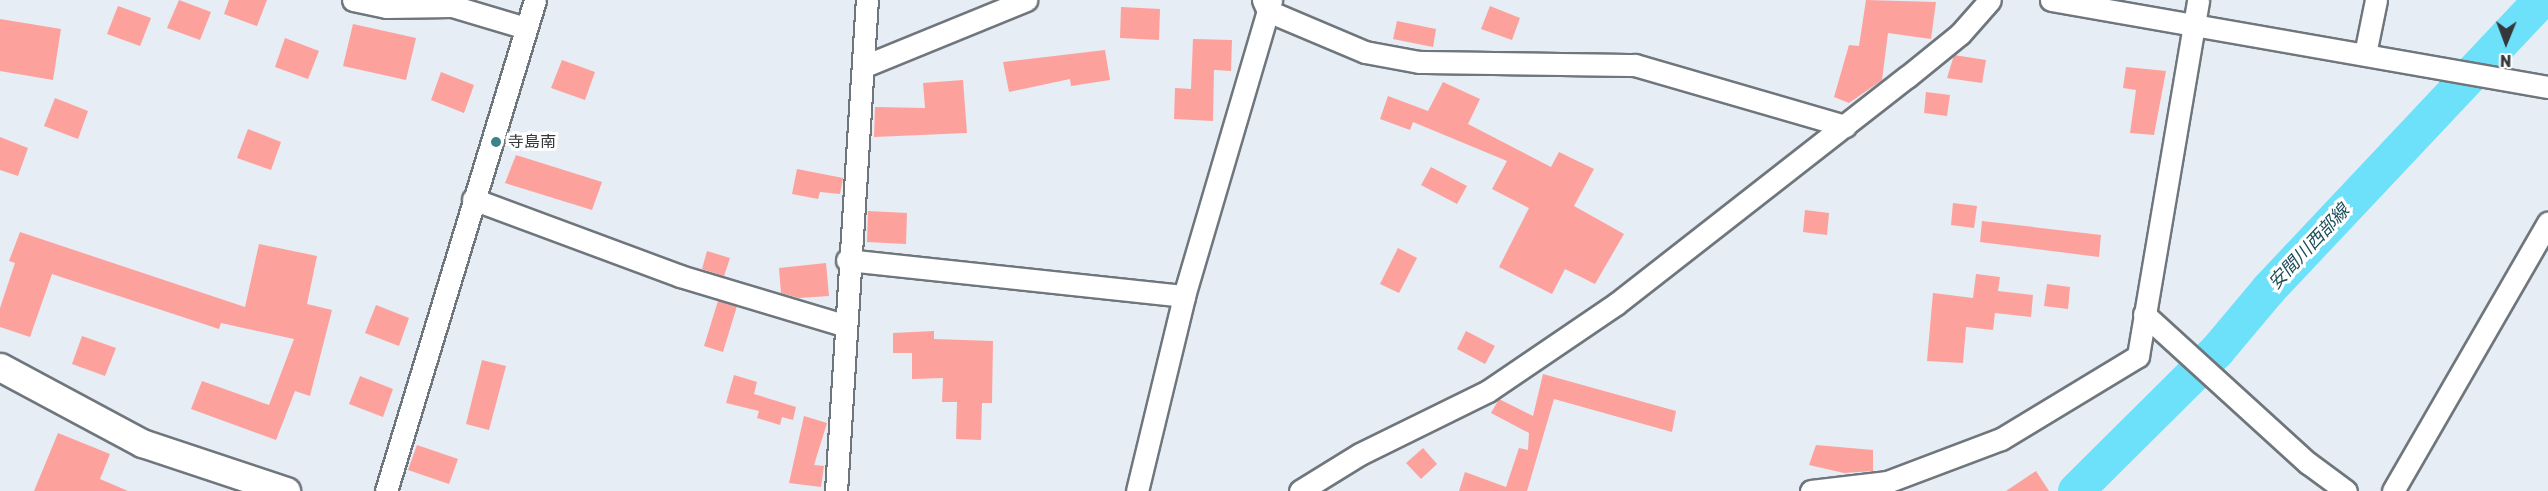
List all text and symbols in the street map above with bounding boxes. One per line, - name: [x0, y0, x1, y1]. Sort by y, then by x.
- north arrow: [2476, 12, 2536, 72]
- text: N: [2500, 51, 2512, 70]
- place label: 寺島南: [508, 132, 556, 152]
- marker: 寺島南: [489, 135, 503, 149]
- water label: 安間川西部線: [2264, 200, 2354, 294]

